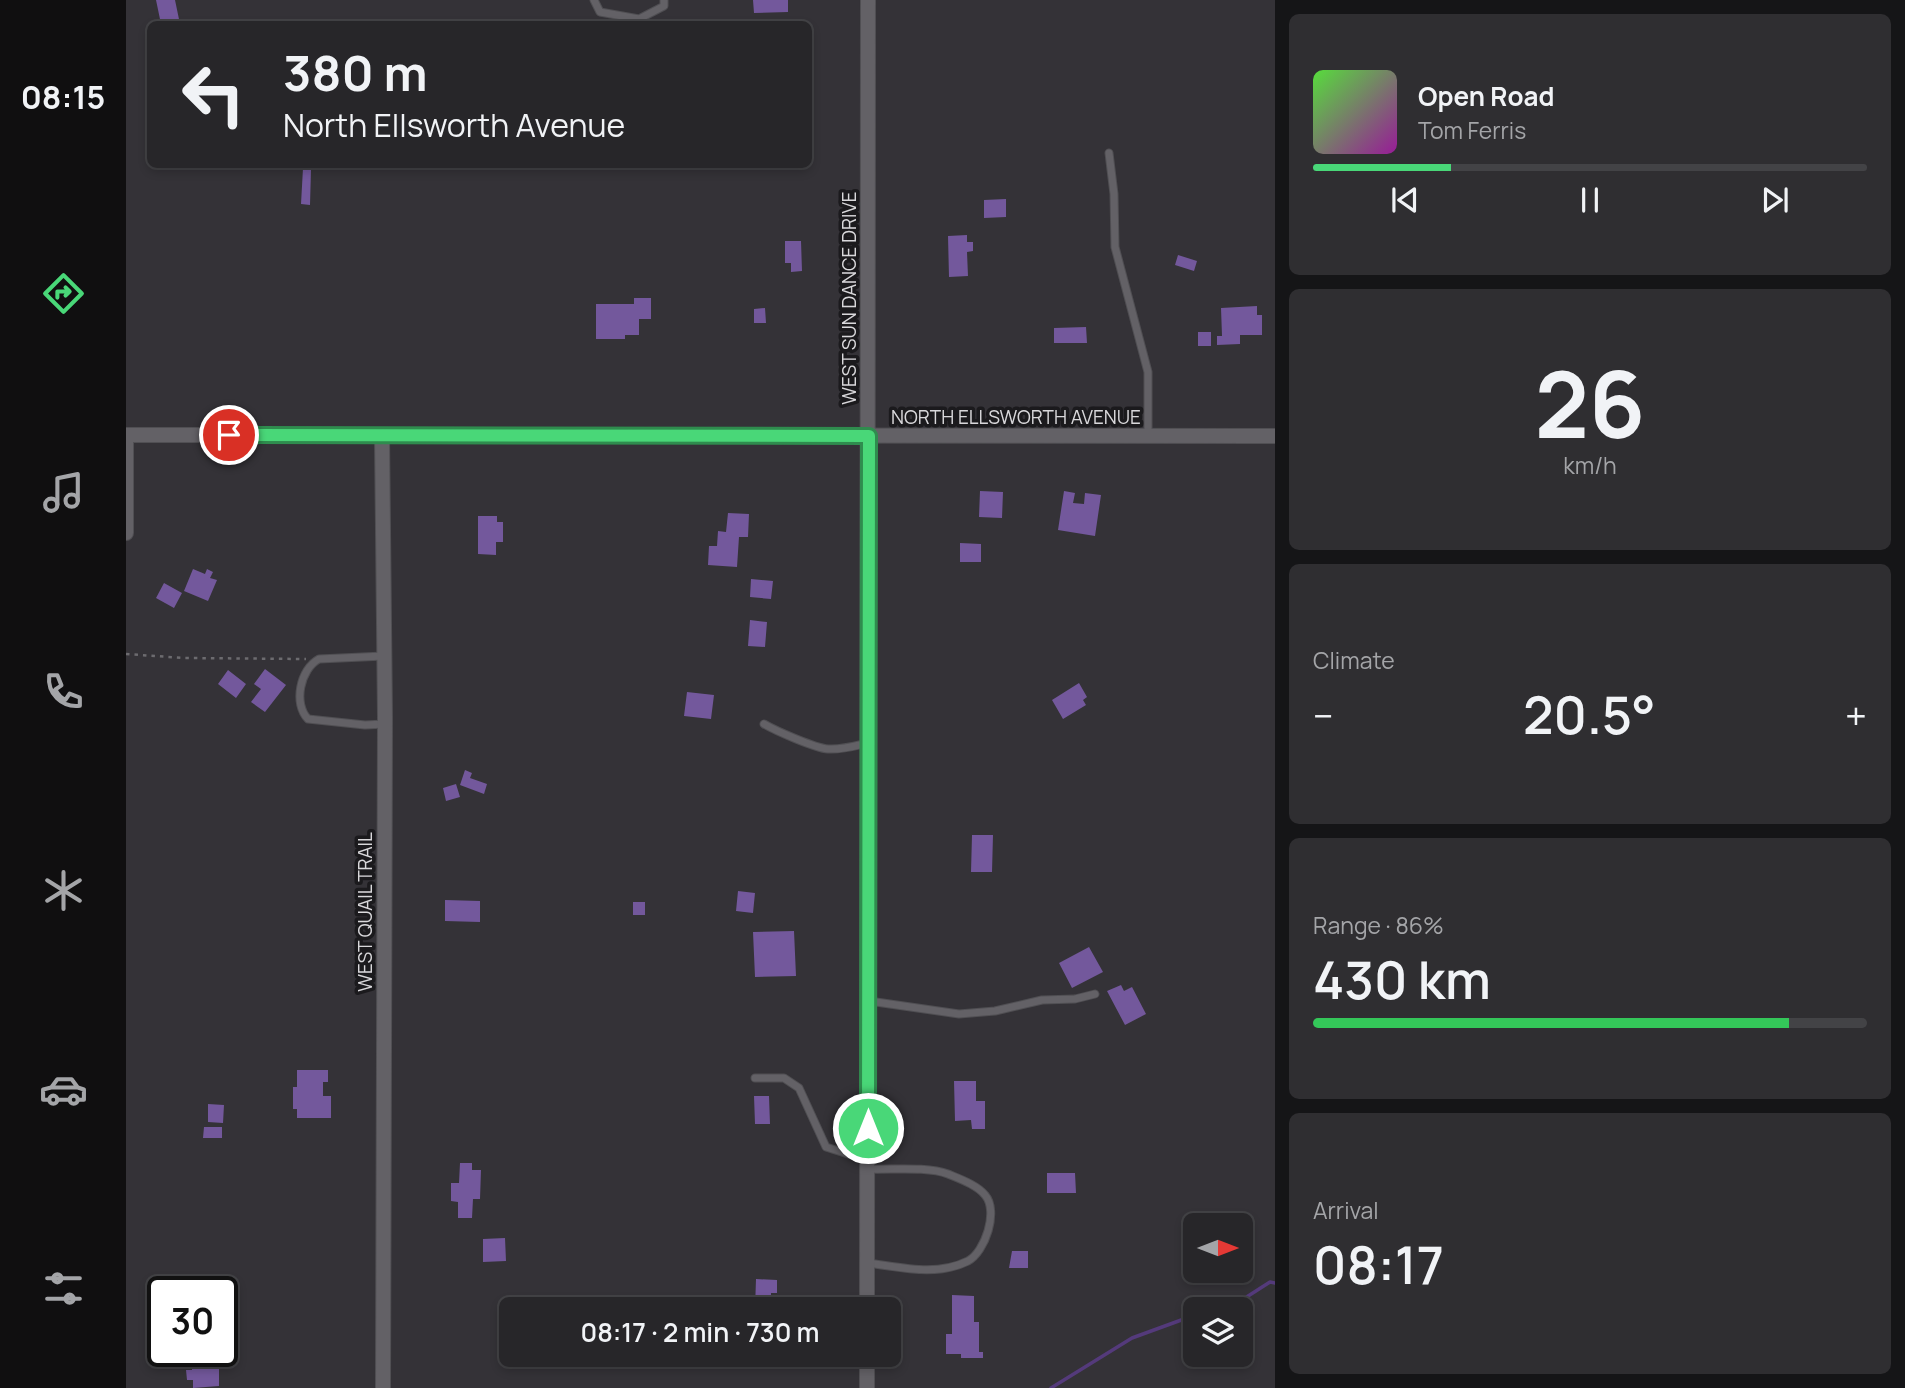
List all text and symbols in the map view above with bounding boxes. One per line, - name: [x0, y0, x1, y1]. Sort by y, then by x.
- text: 380 m: [283, 39, 428, 106]
- icon: left: [168, 49, 259, 140]
- text: 08:15: [21, 75, 105, 119]
- text: Open Road: [1418, 78, 1554, 114]
- text: North Ellsworth Avenue: [283, 103, 625, 147]
- text: Tom Ferris: [1418, 114, 1526, 146]
- icon: previous: [1386, 181, 1424, 219]
- icon: pause: [1571, 181, 1609, 219]
- icon: next: [1756, 181, 1794, 219]
- street label: WEST SUN DANCE DRIVE: [836, 191, 862, 405]
- icon: directions: [39, 269, 88, 318]
- text: 26: [1535, 341, 1645, 465]
- street label: NORTH ELLSWORTH AVENUE: [891, 404, 1141, 430]
- pin: [199, 405, 259, 465]
- icon: arrive: [210, 416, 248, 454]
- text: km/h: [1563, 449, 1617, 481]
- icon: music: [39, 468, 88, 517]
- text: Climate: [1313, 644, 1395, 676]
- icon: phone: [39, 667, 88, 716]
- text: 20.5°: [1523, 679, 1656, 750]
- text: −: [1313, 689, 1334, 741]
- text: +: [1845, 689, 1867, 741]
- street label: WEST QUAIL TRAIL: [352, 832, 378, 992]
- icon: climate: [39, 866, 88, 915]
- text: Range · 86%: [1313, 909, 1444, 941]
- text: 430 km: [1313, 944, 1491, 1015]
- icon: car: [39, 1065, 88, 1114]
- position arrow: [831, 1091, 905, 1165]
- text: Arrival: [1313, 1194, 1379, 1226]
- north arrow: [1183, 1213, 1253, 1283]
- map controls: [1183, 1213, 1253, 1367]
- text: 08:17: [1313, 1229, 1444, 1300]
- icon: filters: [39, 1264, 88, 1313]
- speed limit sign: 30: [147, 1276, 238, 1367]
- button: layers: [1183, 1297, 1253, 1367]
- text: 08:17 · 2 min · 730 m: [581, 1314, 819, 1350]

